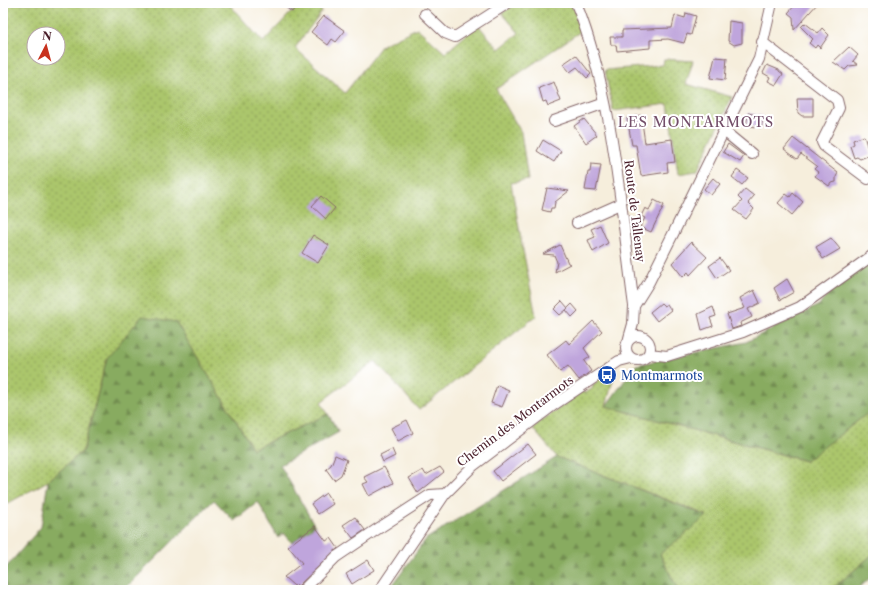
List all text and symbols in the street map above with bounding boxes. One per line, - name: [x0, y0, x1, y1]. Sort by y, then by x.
- north arrow: [26, 26, 66, 66]
- text: N: [42, 29, 53, 44]
- district label: LES MONTARMOTS: [618, 113, 774, 131]
- street label: Route de Tallenay: [621, 159, 649, 263]
- bus stop icon: Montmarmots: [596, 364, 618, 386]
- place label: Montmarmots: [621, 368, 703, 383]
- street label: Chemin des Montarmots: [454, 372, 576, 470]

